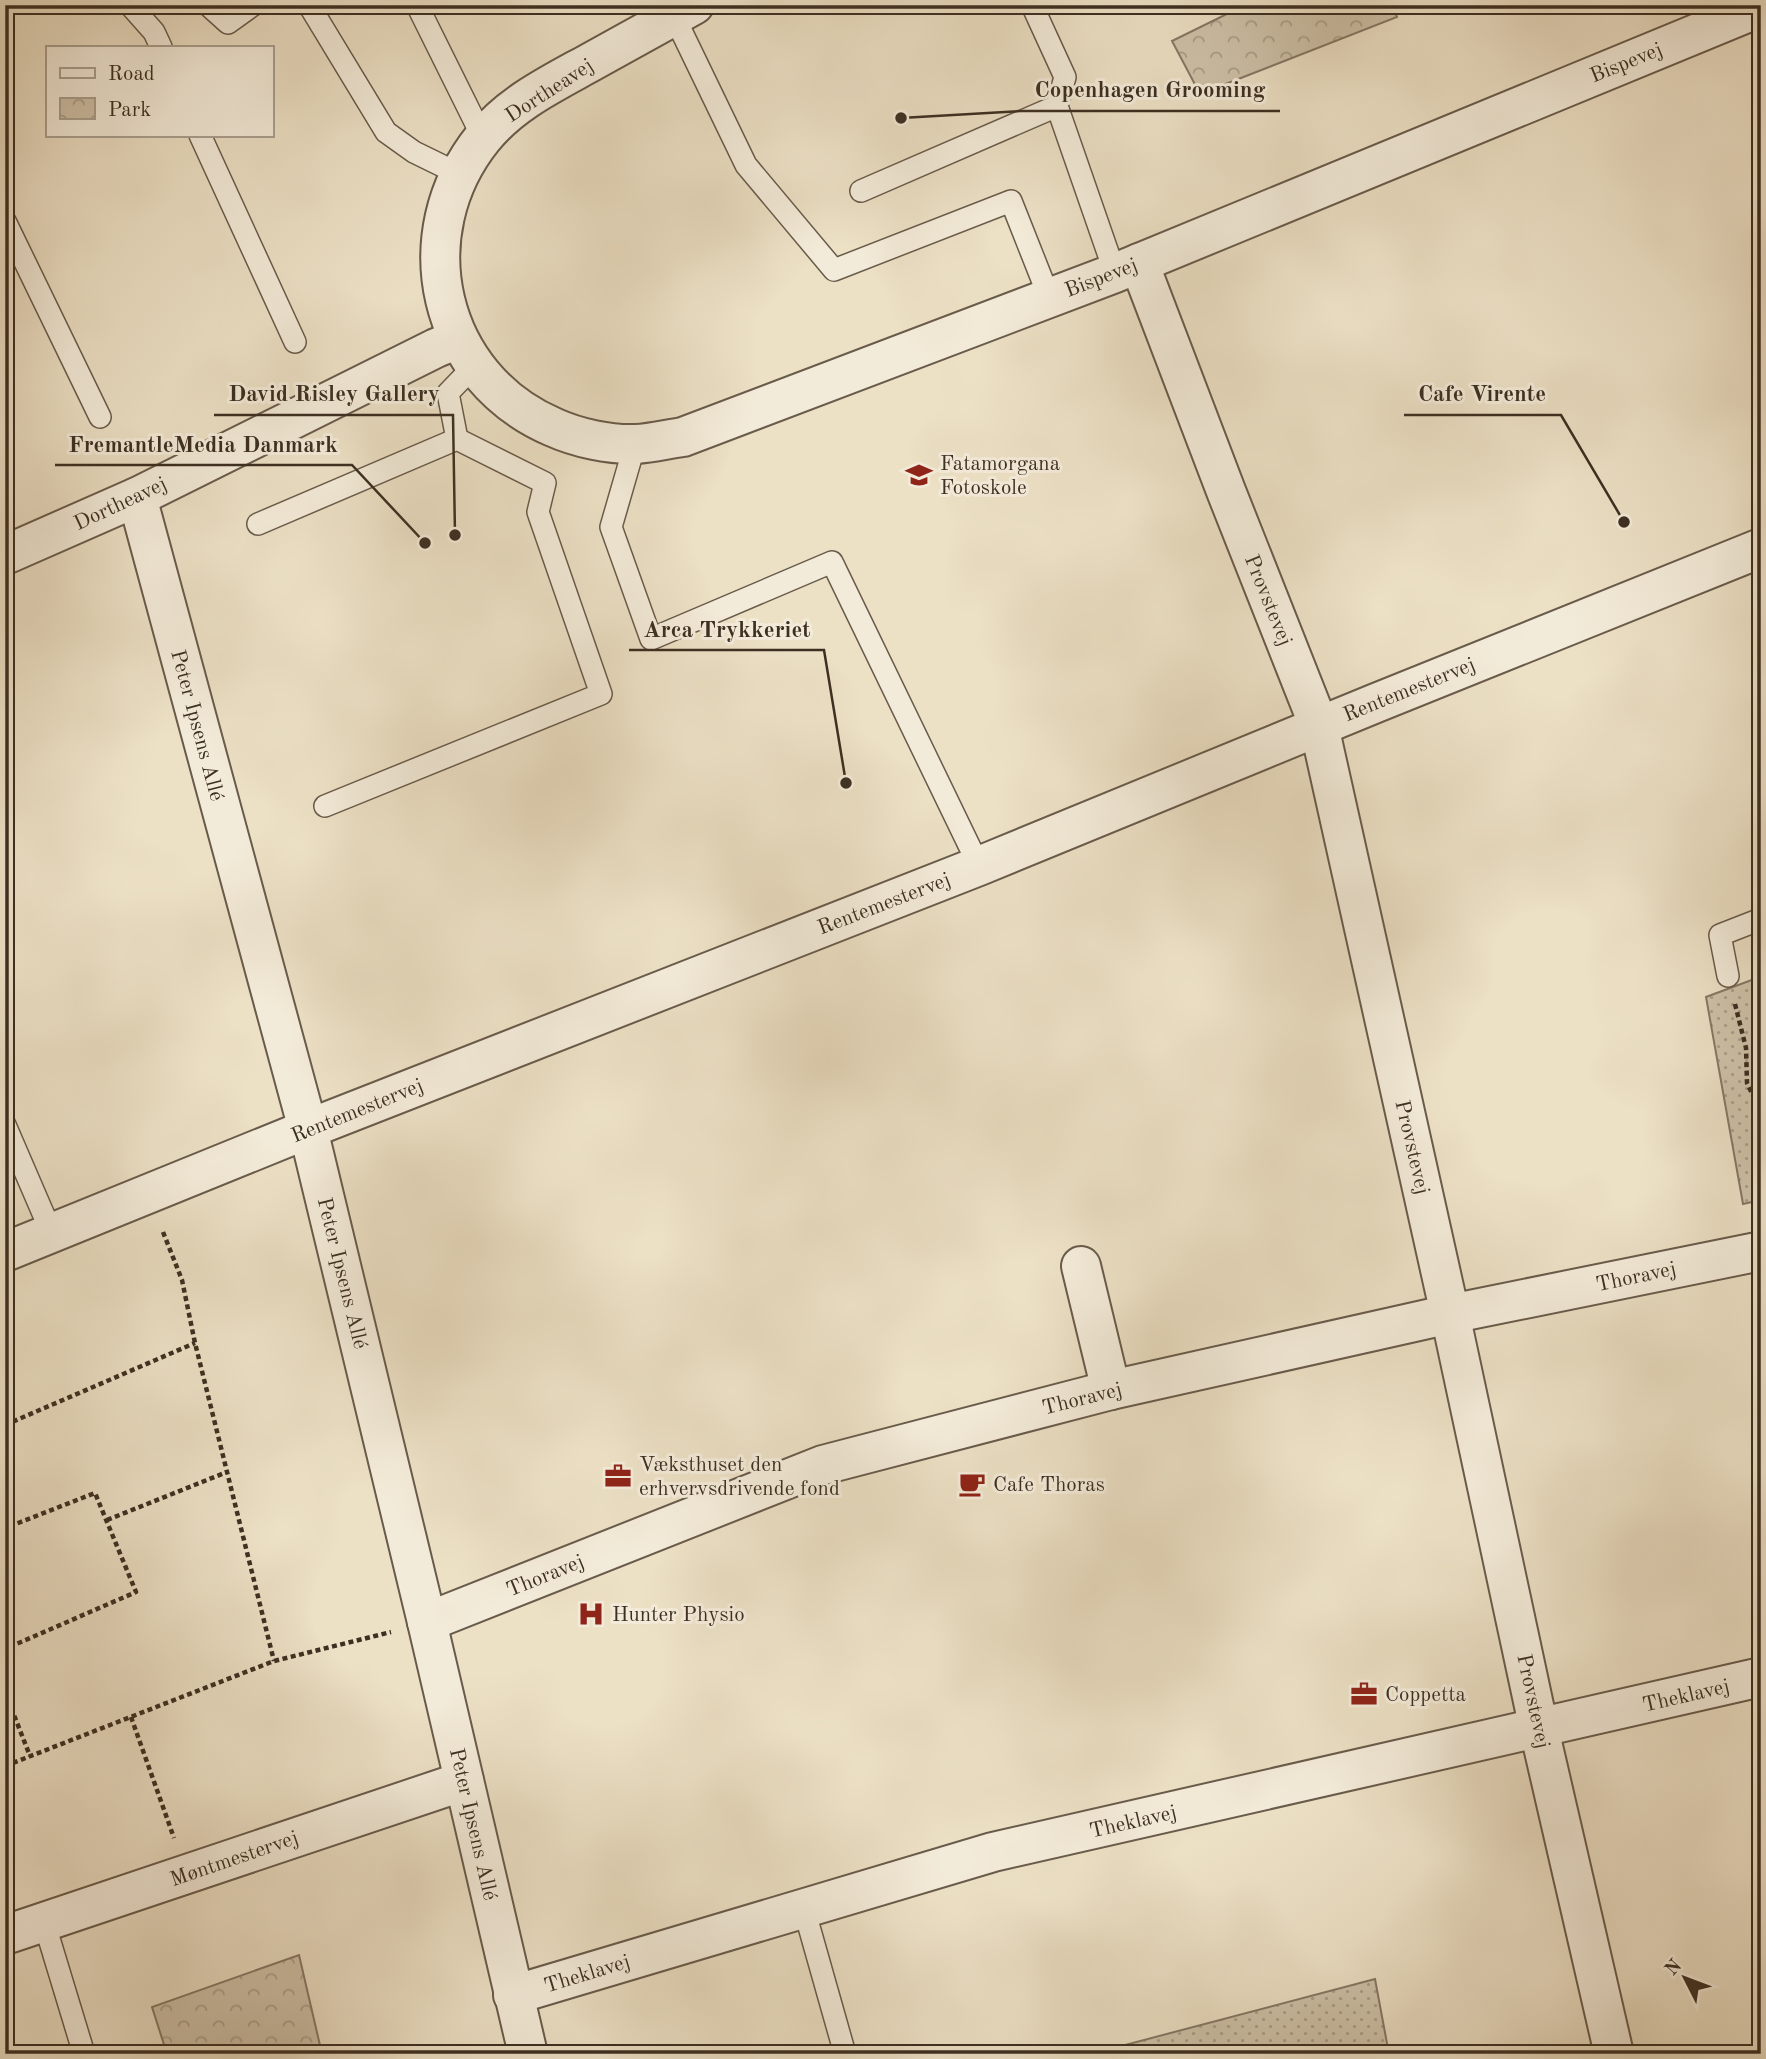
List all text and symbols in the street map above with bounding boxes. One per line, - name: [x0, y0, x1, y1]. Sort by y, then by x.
- street label: Bispevej: [1587, 39, 1666, 87]
- legend: [46, 46, 273, 136]
- street label: Dortheavej: [502, 55, 597, 127]
- text: Road: [108, 64, 155, 85]
- callout: Copenhagen Grooming: [1021, 67, 1280, 111]
- text: Copenhagen Grooming: [1035, 79, 1266, 102]
- text: Park: [108, 100, 151, 121]
- street label: Bispevej: [1062, 255, 1141, 302]
- callout: David Risley Gallery: [214, 371, 453, 415]
- callout: Cafe Virente: [1404, 371, 1561, 415]
- text: David Risley Gallery: [228, 383, 440, 406]
- text: Cafe Virente: [1418, 383, 1546, 406]
- callout: FremantleMedia Danmark: [55, 421, 352, 465]
- text: FremantleMedia Danmark: [68, 434, 338, 457]
- place label: Fatamorgana Fotoskole: [940, 454, 1060, 499]
- school or university icon: Fatamorgana Fotoskole: [904, 460, 934, 490]
- street label: Dortheavej: [71, 474, 170, 535]
- street label: Provstevej: [1240, 552, 1295, 649]
- callout: Arca Trykkeriet: [629, 606, 824, 650]
- text: Arca Trykkeriet: [643, 619, 811, 642]
- street label: Peter Ipsens Allé: [166, 647, 227, 803]
- street label: Rentemestervej: [1340, 654, 1479, 726]
- street label: Rentemestervej: [815, 869, 954, 939]
- street label: Rentemestervej: [288, 1075, 427, 1147]
- street label: Provstevej: [1390, 1098, 1433, 1197]
- street label: Peter Ipsens Allé: [313, 1195, 371, 1351]
- street label: Thoravej: [1594, 1259, 1678, 1296]
- street label: Thoravej: [1040, 1379, 1125, 1420]
- place label: Væksthuset den erhvervsdrivende fond: [639, 1455, 840, 1500]
- office icon: Væksthuset den erhvervsdrivende fond: [603, 1461, 633, 1491]
- cafe icon: Cafe Thoras: [957, 1469, 987, 1499]
- place label: Cafe Thoras: [993, 1475, 1105, 1496]
- street label: Thoravej: [504, 1551, 587, 1601]
- hospital icon: Hunter Physio: [576, 1599, 606, 1629]
- place label: Hunter Physio: [612, 1605, 745, 1626]
- street label: Provstevej: [1512, 1652, 1553, 1751]
- street label: Theklavej: [1641, 1676, 1732, 1717]
- office icon: Coppetta: [1349, 1679, 1379, 1709]
- place label: Coppetta: [1385, 1685, 1466, 1706]
- street label: Peter Ipsens Allé: [445, 1746, 500, 1903]
- street label: Theklavej: [1088, 1802, 1179, 1843]
- street label: Møntmestervej: [168, 1828, 301, 1891]
- north arrow: [1650, 1944, 1720, 2014]
- street label: Theklavej: [542, 1951, 633, 1997]
- text: N: [1662, 1956, 1686, 1980]

